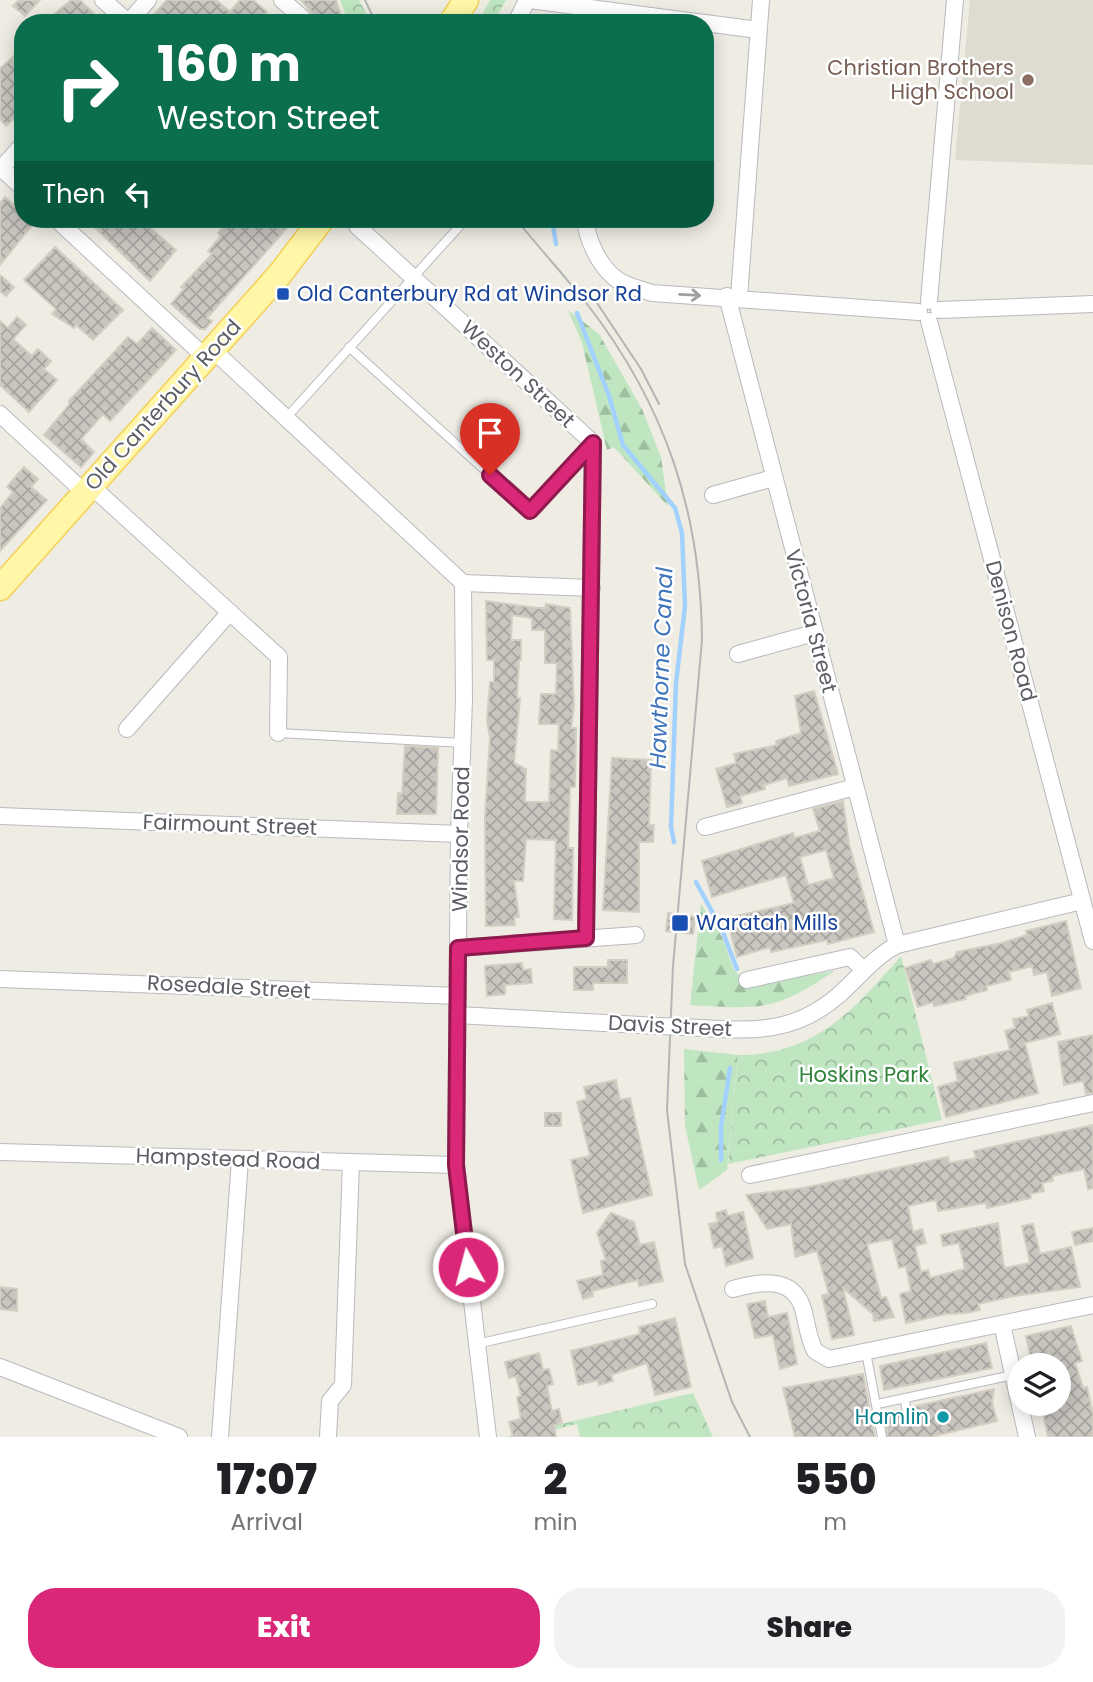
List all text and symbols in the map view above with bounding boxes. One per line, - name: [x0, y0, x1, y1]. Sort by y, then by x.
- text: 160 m: [157, 30, 301, 98]
- icon: right: [42, 42, 133, 133]
- place label: Christian Brothers High School: [827, 53, 1014, 106]
- marker: Christian Brothers High School: [1020, 72, 1036, 88]
- text: Weston Street: [157, 95, 380, 140]
- icon: left: [119, 175, 157, 213]
- text: Then: [42, 176, 105, 212]
- place label: Old Canterbury Rd at Windsor Rd: [297, 279, 642, 308]
- marker: Old Canterbury Rd at Windsor Rd: [275, 286, 291, 302]
- one-way arrow: [678, 288, 701, 301]
- street label: Old Canterbury Road: [78, 313, 247, 497]
- street label: Weston Street: [455, 313, 582, 434]
- pin: [460, 403, 520, 475]
- icon: arrive: [471, 414, 509, 452]
- street label: Victoria Street: [778, 546, 845, 696]
- street label: Denison Road: [979, 557, 1044, 704]
- water label: Hawthorne Canal: [641, 566, 681, 769]
- street label: Windsor Road: [445, 766, 476, 912]
- street label: Fairmount Street: [142, 807, 318, 842]
- place label: Waratah Mills: [696, 908, 838, 937]
- marker: Waratah Mills: [670, 913, 690, 933]
- street label: Rosedale Street: [146, 968, 312, 1005]
- street label: Davis Street: [607, 1008, 733, 1043]
- park label: Hoskins Park: [799, 1060, 929, 1089]
- street label: Hampstead Road: [135, 1141, 321, 1176]
- position arrow: [431, 1230, 505, 1304]
- map controls: [1008, 1353, 1071, 1416]
- button: layers: [1008, 1353, 1071, 1416]
- place label: Hamlin: [855, 1402, 929, 1431]
- marker: Hamlin: [935, 1409, 951, 1425]
- text: 17:07: [216, 1450, 317, 1509]
- text: 2: [543, 1450, 567, 1509]
- text: 550: [794, 1450, 877, 1509]
- text: Arrival: [230, 1506, 303, 1538]
- text: min: [533, 1506, 577, 1538]
- text: m: [823, 1506, 847, 1538]
- button: Exit: [28, 1588, 540, 1668]
- button: Share: [554, 1588, 1065, 1668]

